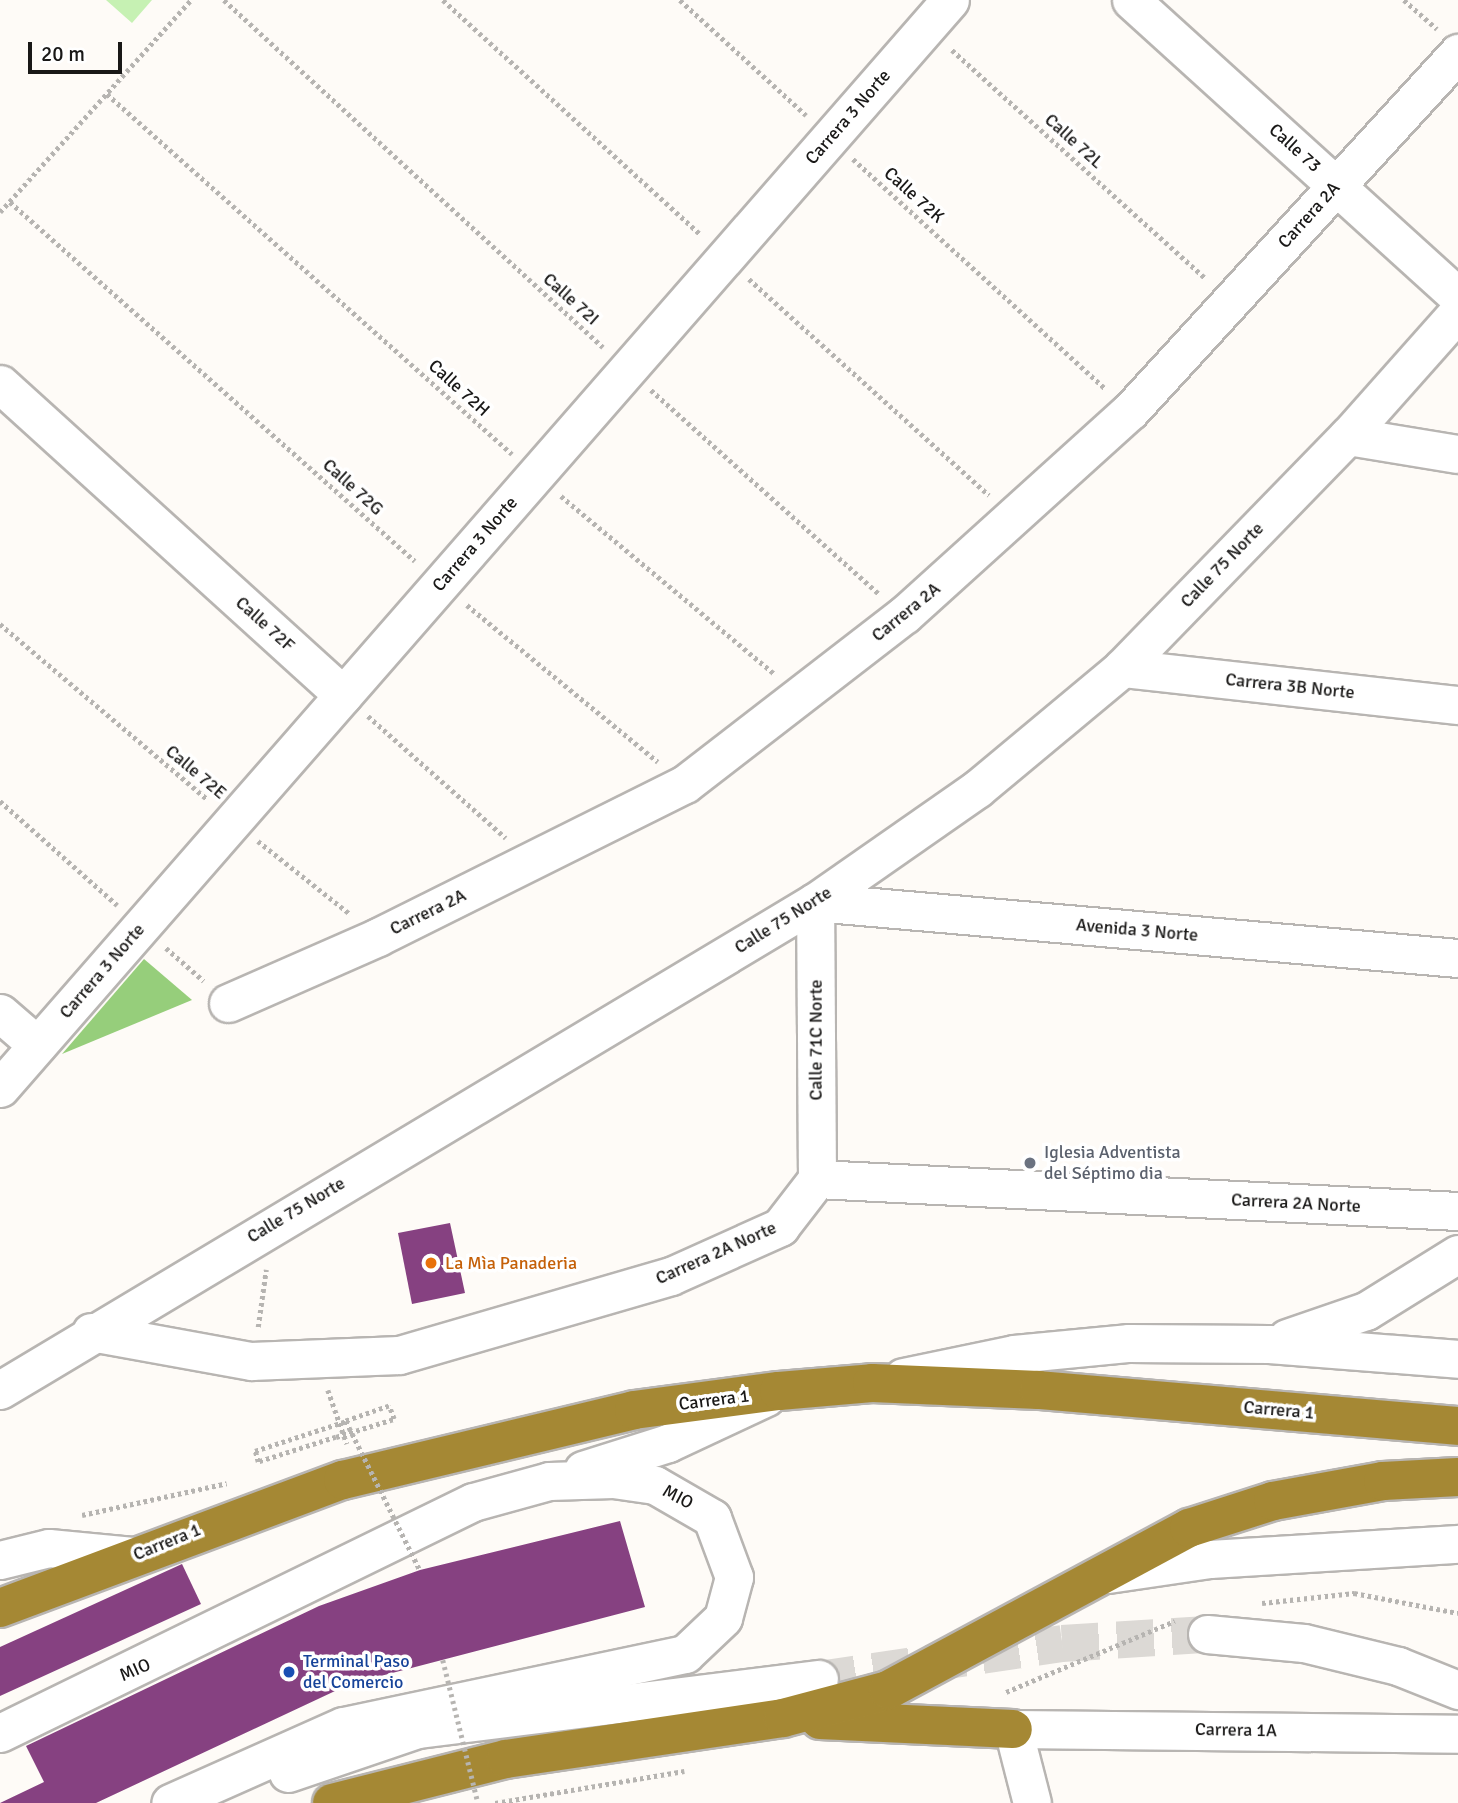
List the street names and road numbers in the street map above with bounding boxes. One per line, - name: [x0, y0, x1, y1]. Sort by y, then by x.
- street label: Carrera 3 Norte: [801, 65, 895, 169]
- street label: Calle 72L: [1040, 109, 1108, 173]
- street label: Calle 73: [1265, 119, 1325, 177]
- street label: Calle 72K: [880, 162, 948, 228]
- street label: Carrera 2A: [1274, 177, 1344, 253]
- street label: Calle 72I: [539, 268, 603, 330]
- street label: Calle 72H: [424, 355, 494, 421]
- street label: Calle 72G: [318, 454, 388, 520]
- street label: Carrera 3 Norte: [428, 492, 522, 596]
- street label: Calle 75 Norte: [1176, 518, 1268, 612]
- street label: Carrera 2A: [867, 578, 945, 646]
- street label: Calle 72F: [231, 592, 299, 656]
- street label: Carrera 3B Norte: [1224, 668, 1356, 704]
- street label: Calle 72E: [161, 740, 231, 804]
- street label: Calle 75 Norte: [731, 882, 835, 958]
- street label: Carrera 2A: [386, 884, 470, 940]
- street label: Avenida 3 Norte: [1075, 914, 1199, 946]
- street label: Carrera 3 Norte: [55, 919, 149, 1023]
- street label: Calle 71C Norte: [805, 979, 827, 1101]
- street label: Calle 75 Norte: [243, 1172, 349, 1248]
- street label: Carrera 2A Norte: [1231, 1189, 1361, 1217]
- street label: Carrera 2A Norte: [652, 1217, 780, 1289]
- street label: Carrera 1: [677, 1385, 751, 1415]
- street label: Carrera 1: [1243, 1396, 1315, 1424]
- street label: MIO: [659, 1480, 697, 1514]
- street label: Carrera 1: [130, 1519, 204, 1565]
- street label: MIO: [116, 1654, 154, 1686]
- street label: Carrera 1A: [1195, 1718, 1277, 1742]

